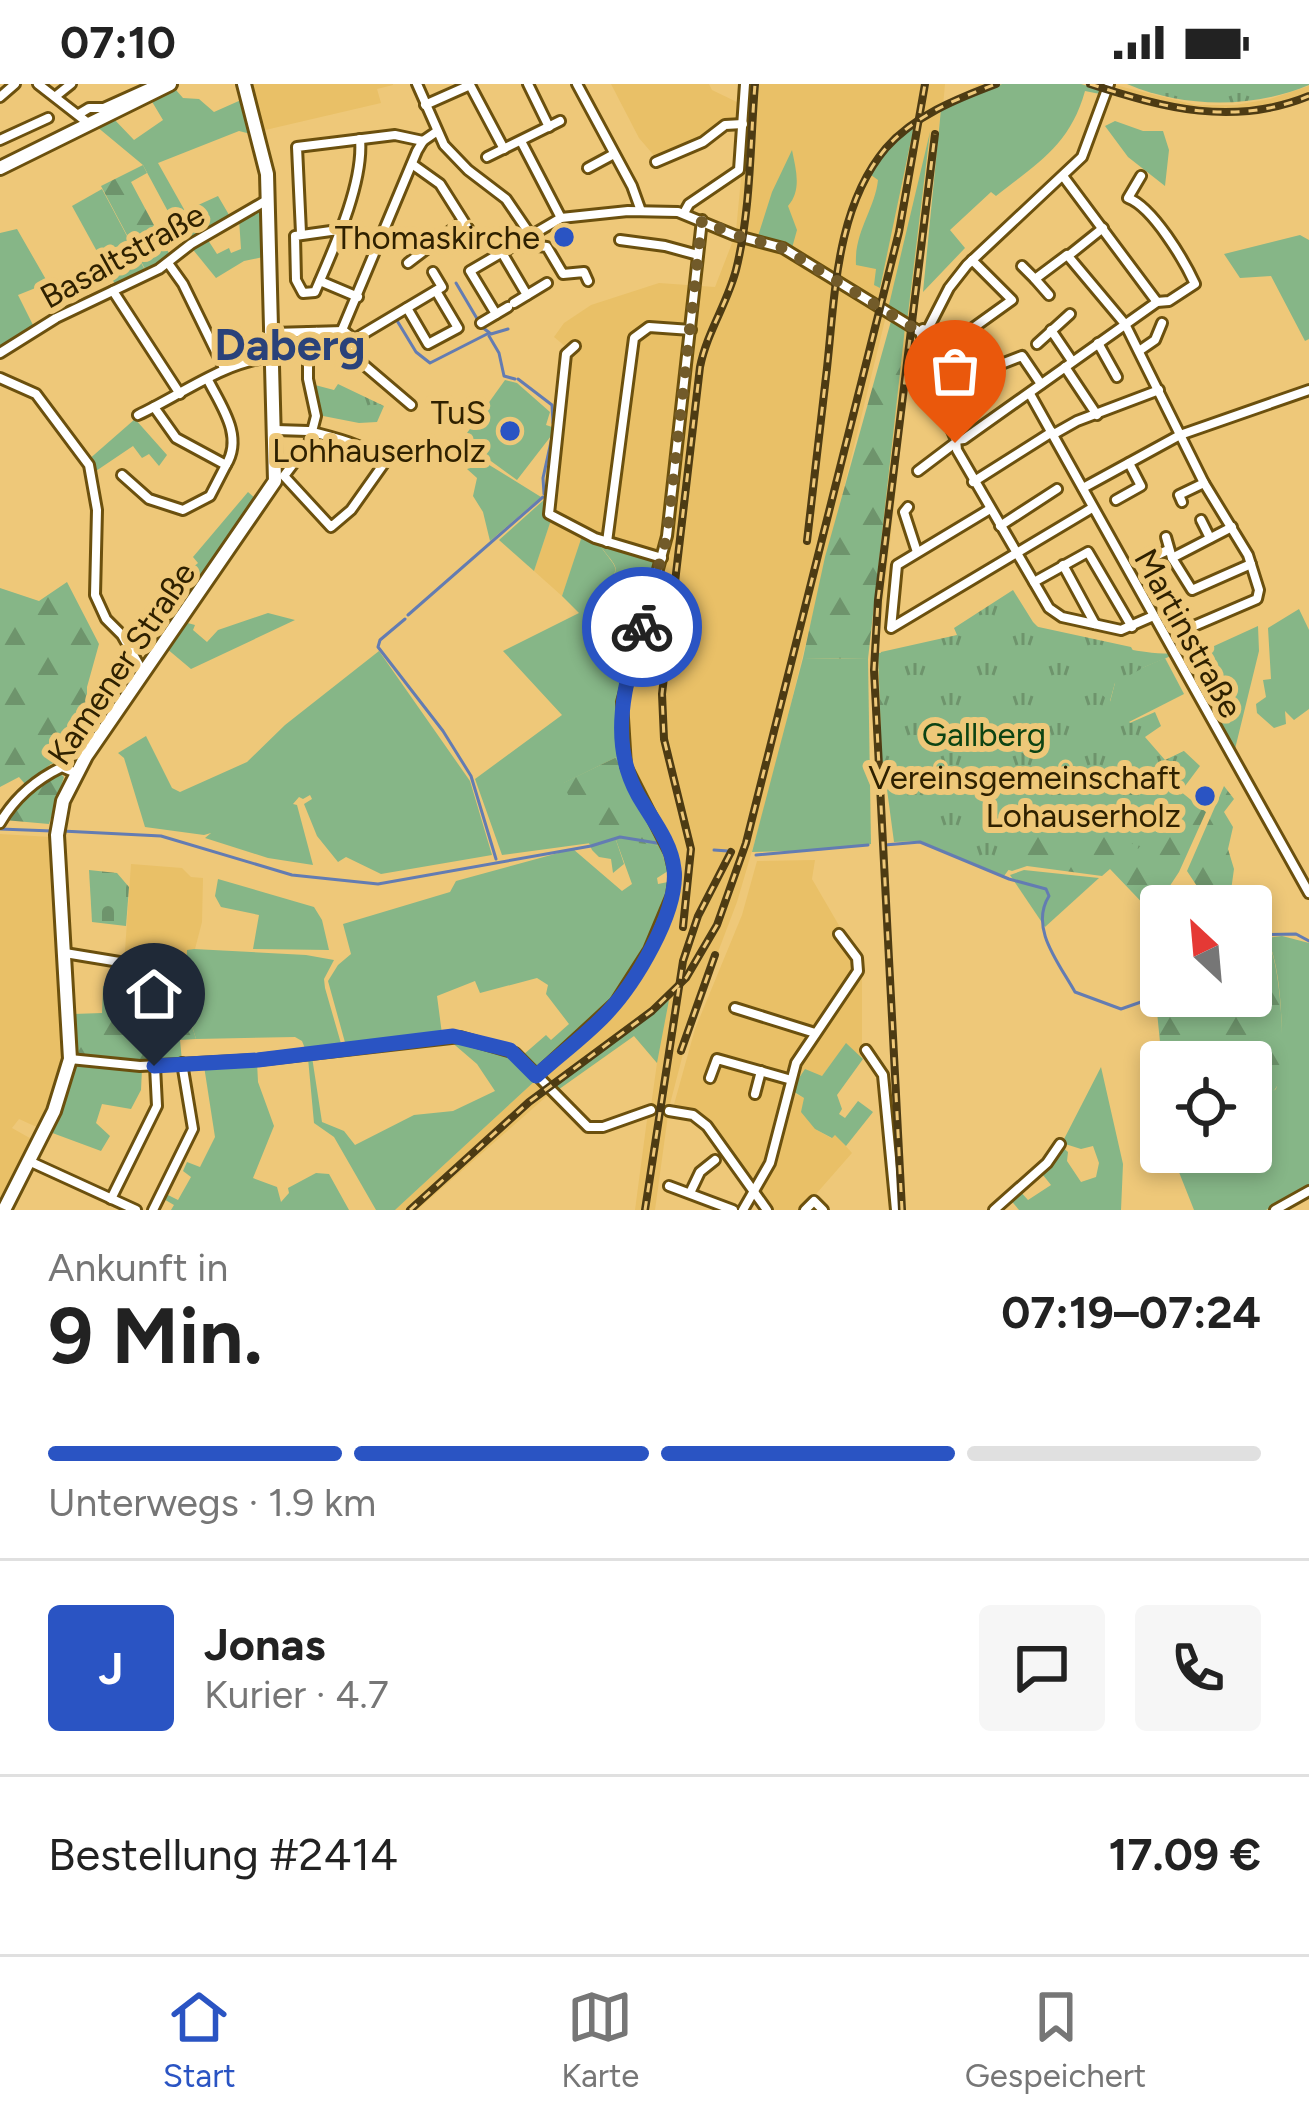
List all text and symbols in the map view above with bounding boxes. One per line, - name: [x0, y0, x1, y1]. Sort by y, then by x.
- text: 07:10: [60, 15, 176, 69]
- street label: Basaltstraße: [33, 194, 211, 316]
- place label: Thomaskirche: [335, 218, 540, 257]
- marker: Thomaskirche: [551, 224, 577, 250]
- district label: Daberg: [214, 317, 366, 371]
- pin: [904, 320, 1006, 443]
- icon: bag: [922, 338, 988, 404]
- place label: TuS Lohhauserholz: [272, 393, 486, 470]
- marker: TuS Lohhauserholz: [497, 418, 523, 444]
- street label: Martinstraße: [1126, 542, 1251, 724]
- street label: Kamener Straße: [39, 555, 204, 772]
- courier: [582, 567, 702, 687]
- icon: bike: [609, 594, 675, 660]
- park label: Gallberg: [922, 715, 1046, 754]
- place label: Vereinsgemeinschaft Lohauserholz: [868, 758, 1181, 835]
- marker: Vereinsgemeinschaft Lohauserholz: [1192, 783, 1218, 809]
- north arrow: [1140, 885, 1272, 1017]
- map controls: [1140, 885, 1272, 1173]
- pin: [103, 943, 205, 1066]
- icon: home: [121, 961, 187, 1027]
- button: locate: [1140, 1041, 1272, 1173]
- text: Ankunft in: [48, 1244, 228, 1291]
- text: 07:19–07:24: [1001, 1285, 1261, 1339]
- text: 9 Min.: [48, 1289, 263, 1383]
- text: Unterwegs · 1.9 km: [48, 1479, 376, 1526]
- button: chat: [979, 1605, 1105, 1731]
- button: phone: [1135, 1605, 1261, 1731]
- text: Jonas: [204, 1617, 326, 1671]
- text: J: [99, 1641, 123, 1695]
- text: Kurier · 4.7: [204, 1671, 389, 1718]
- text: Bestellung #2414: [48, 1827, 398, 1881]
- text: 17.09 €: [1109, 1827, 1261, 1881]
- tab: Start: [163, 1984, 236, 2095]
- tab: Karte: [561, 1984, 639, 2095]
- tab: Gespeichert: [965, 1984, 1146, 2095]

